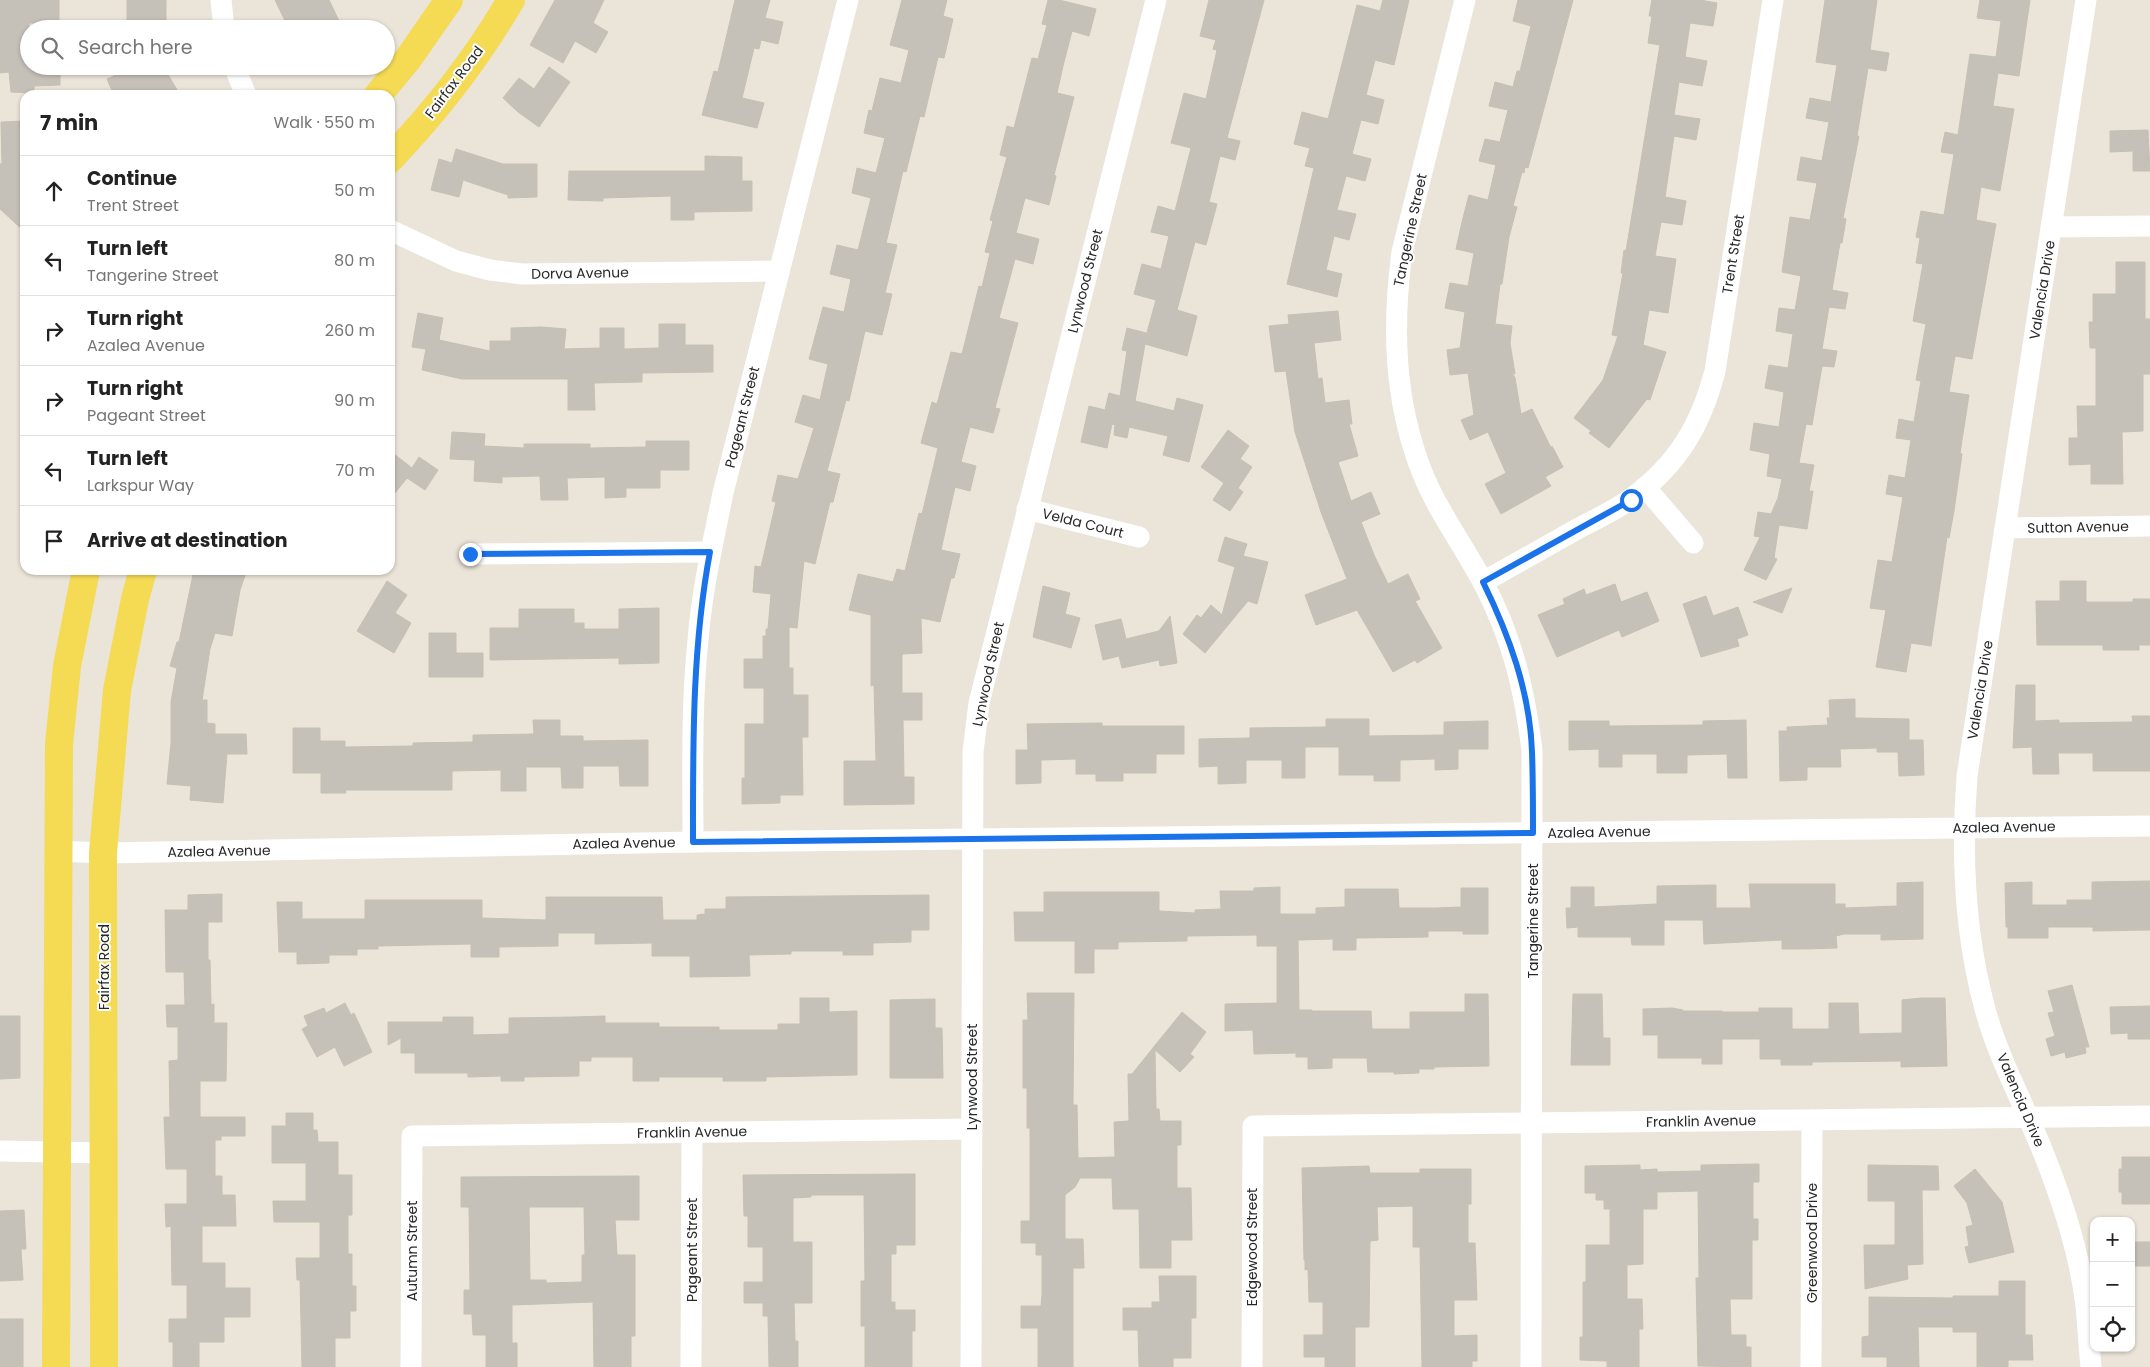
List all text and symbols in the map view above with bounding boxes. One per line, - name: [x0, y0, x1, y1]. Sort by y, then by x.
- search box: [20, 20, 395, 75]
- icon: search: [38, 34, 66, 62]
- text: Search here: [78, 34, 192, 61]
- street label: Fairfax Road: [420, 42, 488, 122]
- text: 7 min: [40, 108, 98, 137]
- text: Walk · 550 m: [274, 111, 375, 134]
- text: Continue: [87, 165, 177, 192]
- street label: Tangerine Street: [1388, 172, 1432, 288]
- icon: ahead: [40, 177, 68, 205]
- text: 50 m: [334, 179, 375, 202]
- text: Trent Street: [87, 194, 179, 217]
- street label: Trent Street: [1717, 213, 1749, 295]
- street label: Lynwood Street: [1062, 227, 1108, 335]
- text: Turn left: [87, 235, 168, 262]
- street label: Valencia Drive: [2024, 239, 2060, 341]
- icon: left: [40, 247, 68, 275]
- text: 80 m: [334, 249, 375, 272]
- street label: Dorva Avenue: [531, 262, 629, 284]
- text: Tangerine Street: [87, 264, 219, 287]
- text: Turn right: [87, 305, 183, 332]
- icon: right: [40, 317, 68, 345]
- text: 260 m: [325, 319, 375, 342]
- text: Azalea Avenue: [87, 334, 205, 357]
- street label: Pageant Street: [720, 364, 764, 470]
- text: Turn right: [87, 375, 183, 402]
- icon: right: [40, 387, 68, 415]
- text: 90 m: [334, 389, 375, 412]
- text: Pageant Street: [87, 404, 206, 427]
- text: Turn left: [87, 445, 168, 472]
- icon: left: [40, 457, 68, 485]
- text: 70 m: [335, 459, 375, 482]
- text: Larkspur Way: [87, 474, 194, 497]
- route start: [1620, 489, 1643, 512]
- street label: Velda Court: [1040, 503, 1126, 543]
- street label: Sutton Avenue: [2027, 516, 2129, 538]
- icon: arrive: [40, 527, 68, 555]
- text: Arrive at destination: [87, 527, 288, 554]
- route end: [459, 543, 482, 566]
- street label: Lynwood Street: [967, 620, 1009, 728]
- street label: Valencia Drive: [1962, 639, 1998, 741]
- street label: Azalea Avenue: [1952, 816, 2056, 838]
- street label: Azalea Avenue: [1547, 821, 1651, 843]
- street label: Azalea Avenue: [572, 832, 676, 854]
- street label: Azalea Avenue: [167, 840, 271, 862]
- street label: Tangerine Street: [1523, 863, 1543, 979]
- street label: Fairfax Road: [94, 924, 114, 1010]
- street label: Lynwood Street: [962, 1024, 982, 1130]
- street label: Valencia Drive: [1992, 1050, 2050, 1150]
- street label: Franklin Avenue: [1646, 1110, 1757, 1132]
- street label: Franklin Avenue: [637, 1121, 748, 1143]
- street label: Greenwood Drive: [1802, 1183, 1822, 1303]
- street label: Edgewood Street: [1242, 1188, 1262, 1306]
- street label: Pageant Street: [682, 1198, 702, 1302]
- street label: Autumn Street: [402, 1201, 422, 1301]
- map controls: [2090, 1217, 2135, 1352]
- button: +: [2090, 1217, 2135, 1262]
- button: −: [2090, 1262, 2135, 1307]
- button: locate: [2090, 1307, 2135, 1352]

